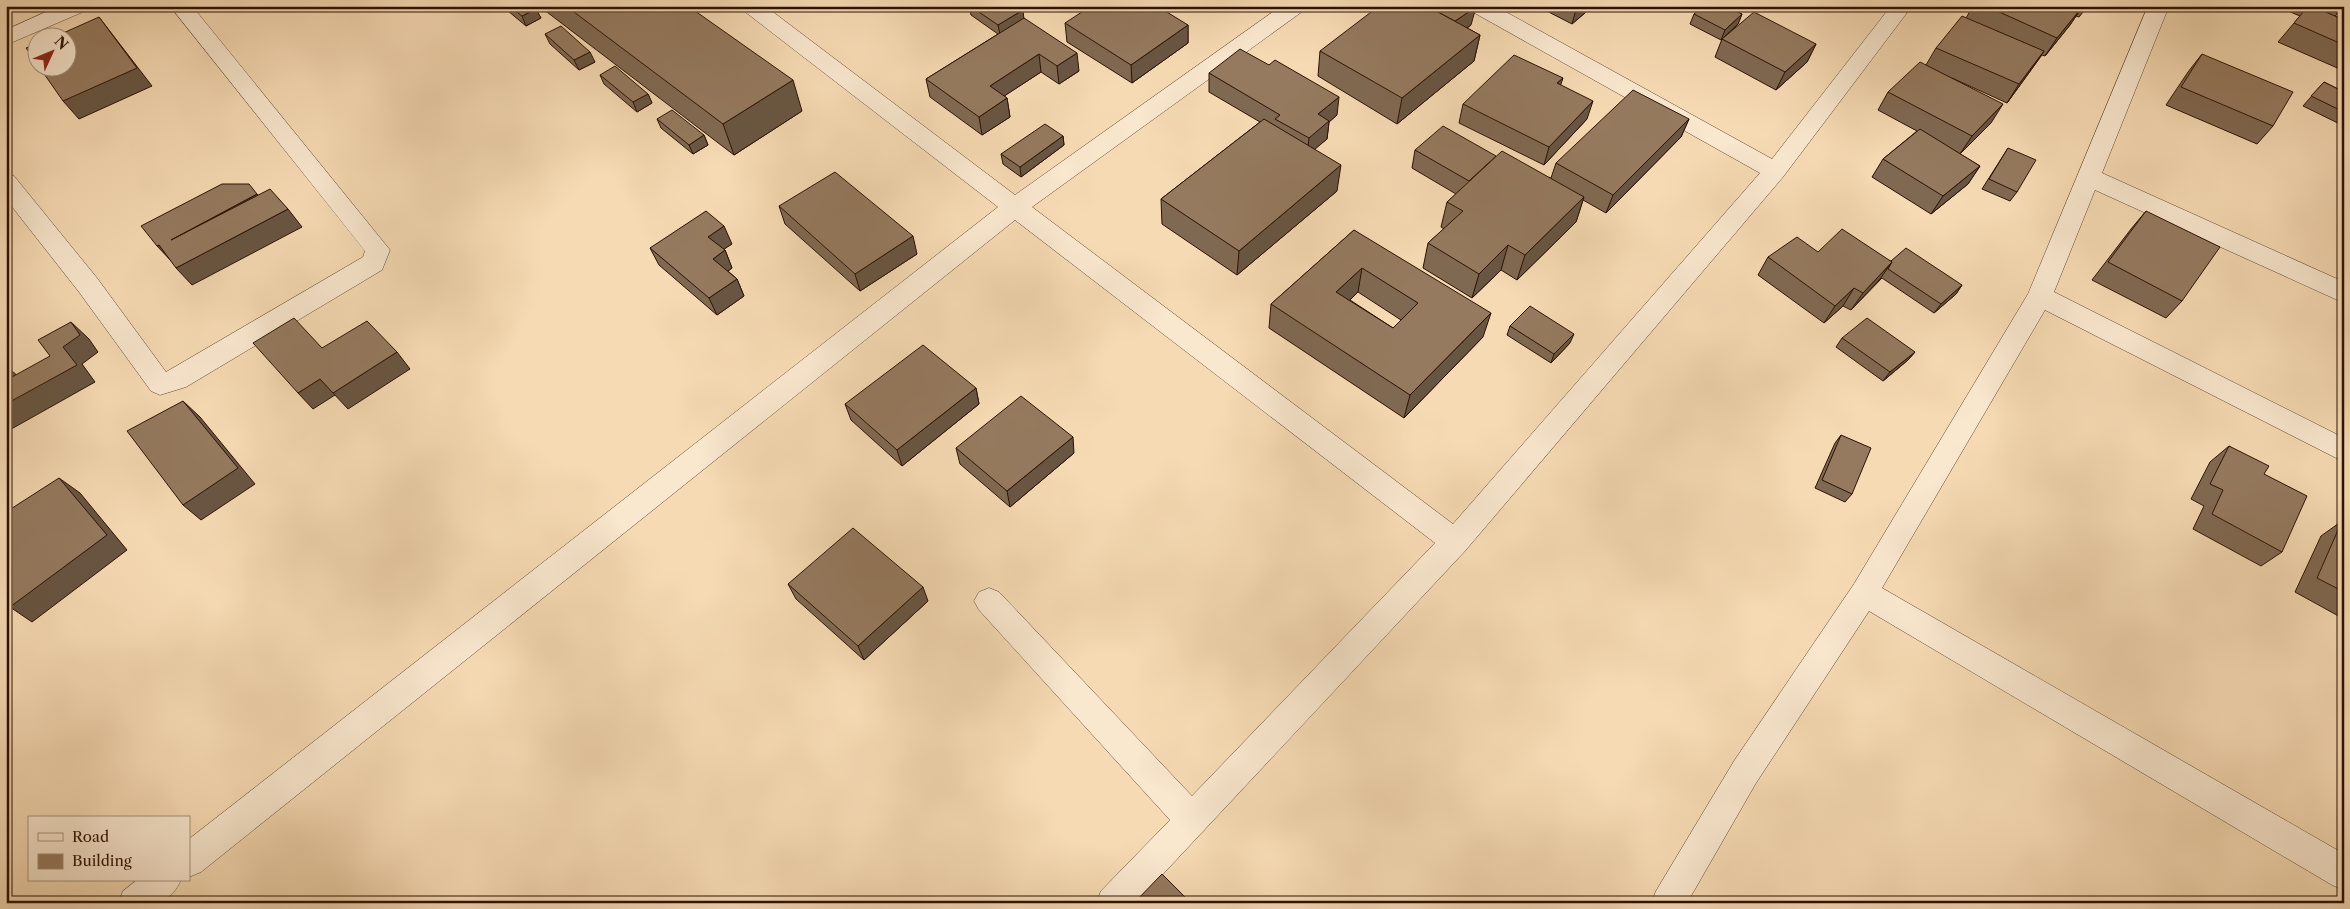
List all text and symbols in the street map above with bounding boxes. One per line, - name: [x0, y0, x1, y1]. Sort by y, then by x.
- north arrow: [28, 28, 78, 78]
- text: N: [51, 32, 72, 54]
- legend: [28, 816, 190, 882]
- text: Road: [72, 827, 109, 846]
- text: Building: [72, 851, 132, 870]

